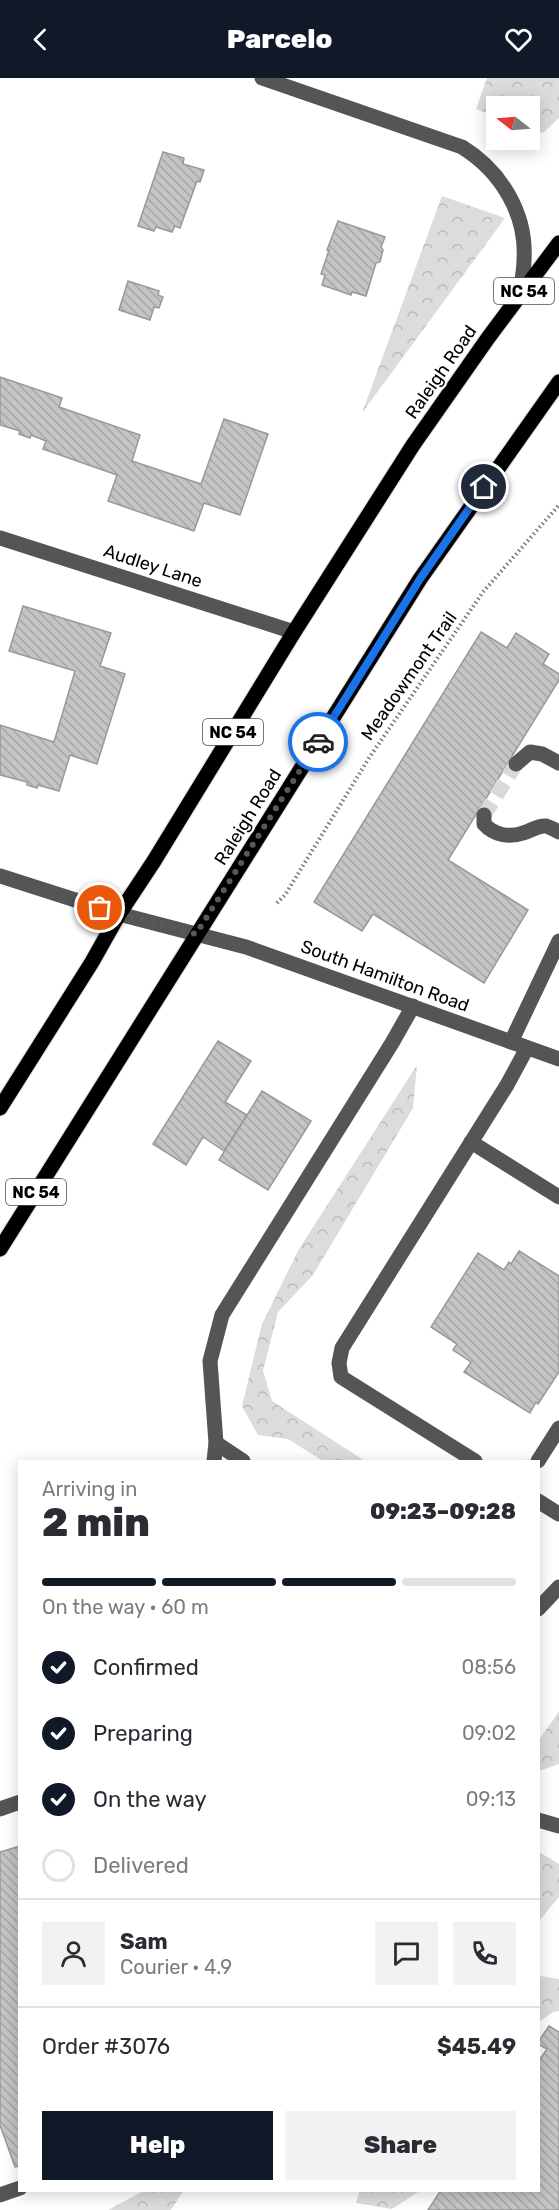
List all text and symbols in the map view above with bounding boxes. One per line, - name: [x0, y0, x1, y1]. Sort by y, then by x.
- icon: back: [24, 23, 57, 56]
- text: Parcelo: [227, 23, 332, 55]
- icon: heart: [502, 23, 535, 56]
- north arrow: [486, 96, 540, 150]
- map controls: [486, 96, 540, 150]
- road number: NC 54: [494, 278, 554, 304]
- street label: Raleigh Road: [401, 321, 481, 423]
- pin: [458, 461, 509, 512]
- icon: home: [467, 470, 500, 503]
- street label: Audley Lane: [101, 540, 205, 592]
- street label: Meadowmont Trail: [356, 607, 462, 745]
- courier: [288, 712, 348, 772]
- road number: NC 54: [203, 719, 263, 745]
- icon: car: [302, 726, 335, 759]
- street label: Raleigh Road: [210, 765, 286, 869]
- pin: [74, 882, 125, 933]
- icon: bag: [83, 891, 116, 924]
- street label: South Hamilton Road: [298, 935, 472, 1017]
- road number: NC 54: [6, 1179, 66, 1205]
- text: Arriving in: [42, 1477, 137, 1501]
- text: 09:23–09:28: [370, 1498, 516, 1525]
- text: 2 min: [42, 1500, 150, 1546]
- text: On the way · 60 m: [42, 1595, 209, 1619]
- icon: check: [42, 1651, 75, 1684]
- text: Confirmed: [93, 1654, 199, 1681]
- text: 08:56: [462, 1655, 516, 1679]
- icon: check: [42, 1717, 75, 1750]
- text: Preparing: [93, 1720, 193, 1747]
- text: 09:02: [462, 1721, 516, 1745]
- icon: check: [42, 1783, 75, 1816]
- text: On the way: [93, 1786, 207, 1813]
- text: 09:13: [466, 1787, 516, 1811]
- text: Delivered: [93, 1852, 189, 1879]
- button: person: [42, 1922, 105, 1985]
- button: chat: [375, 1922, 438, 1985]
- button: phone: [453, 1922, 516, 1985]
- text: Sam: [120, 1928, 168, 1955]
- text: Courier · 4.9: [120, 1955, 232, 1979]
- text: Order #3076: [42, 2033, 170, 2060]
- text: $45.49: [437, 2033, 516, 2060]
- button: Help: [42, 2111, 273, 2180]
- button: Share: [285, 2111, 516, 2180]

